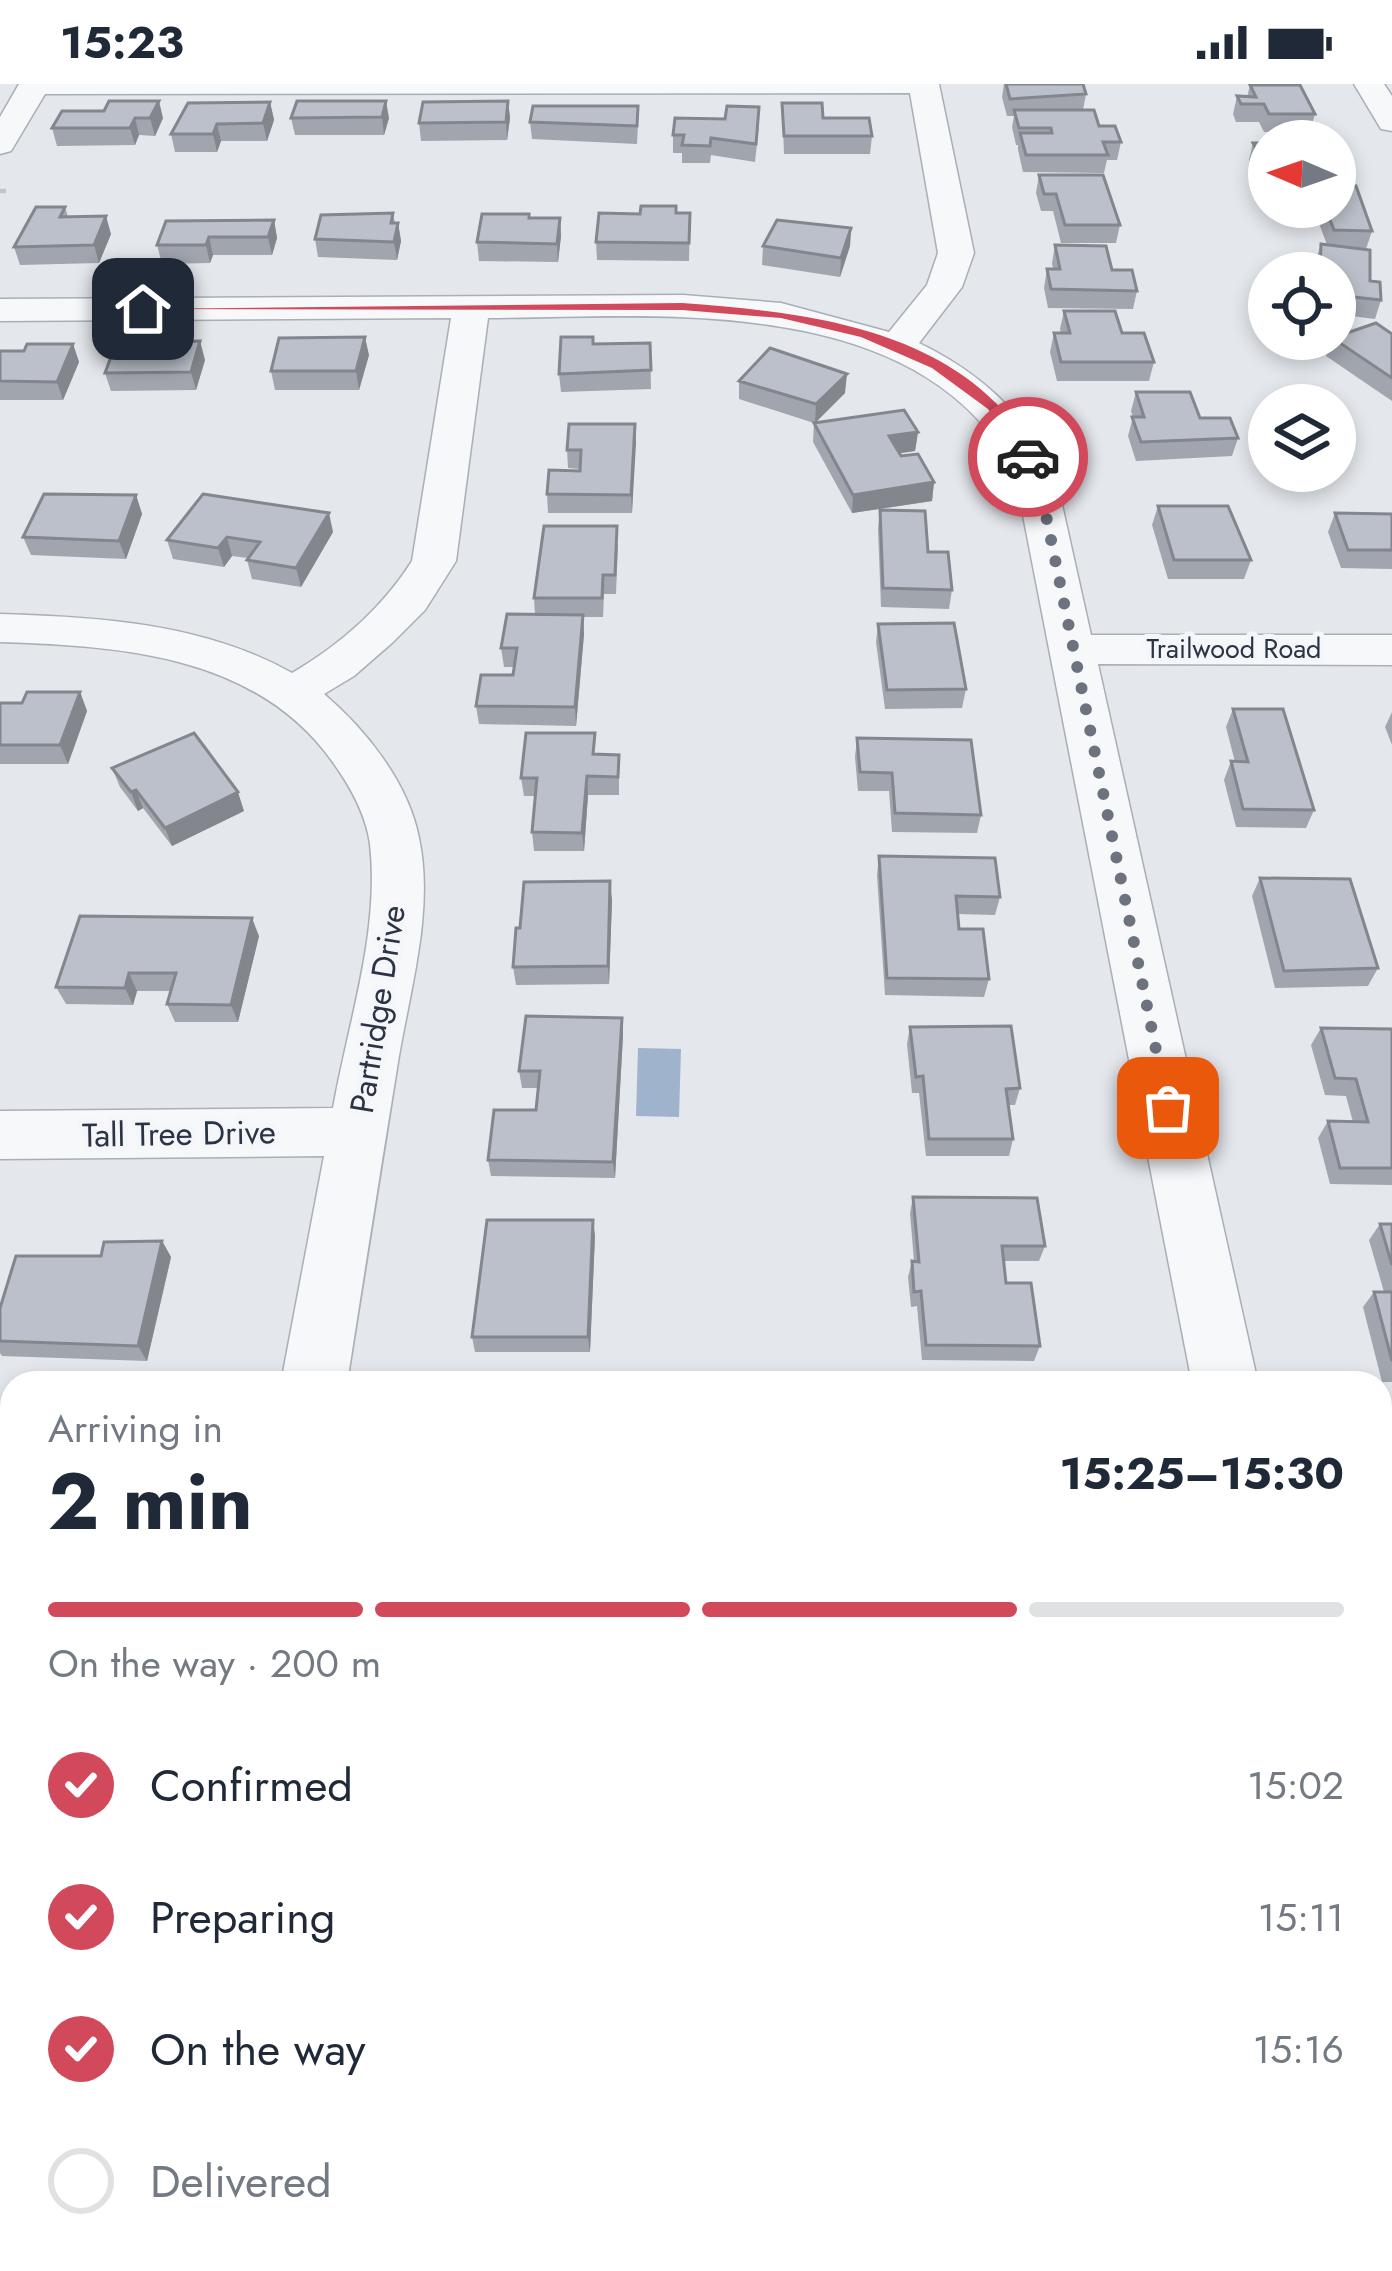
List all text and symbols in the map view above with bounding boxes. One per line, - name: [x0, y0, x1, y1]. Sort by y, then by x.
- text: 15:23: [60, 10, 184, 75]
- north arrow: [1248, 120, 1356, 228]
- map controls: [1248, 120, 1356, 492]
- button: locate: [1248, 252, 1356, 360]
- pin: [92, 258, 194, 360]
- icon: home: [110, 276, 176, 342]
- button: layers: [1248, 384, 1356, 492]
- courier: [968, 397, 1088, 517]
- icon: car: [995, 424, 1061, 490]
- street label: Trailwood Road: [1146, 629, 1322, 668]
- street label: Partridge Drive: [338, 902, 417, 1116]
- pin: [1117, 1057, 1219, 1159]
- icon: bag: [1135, 1075, 1201, 1141]
- street label: Tall Tree Drive: [82, 1108, 276, 1159]
- text: Arriving in: [48, 1400, 223, 1457]
- text: 15:25–15:30: [1060, 1441, 1344, 1506]
- text: 2 min: [48, 1446, 253, 1558]
- text: On the way · 200 m: [48, 1635, 381, 1692]
- icon: check: [48, 1752, 114, 1818]
- text: Confirmed: [150, 1753, 353, 1818]
- text: 15:02: [1247, 1757, 1344, 1814]
- icon: check: [48, 1884, 114, 1950]
- text: Preparing: [150, 1885, 335, 1950]
- text: 15:11: [1258, 1889, 1344, 1946]
- icon: check: [48, 2016, 114, 2082]
- text: On the way: [150, 2017, 366, 2082]
- text: 15:16: [1253, 2021, 1344, 2078]
- text: Delivered: [150, 2149, 332, 2214]

